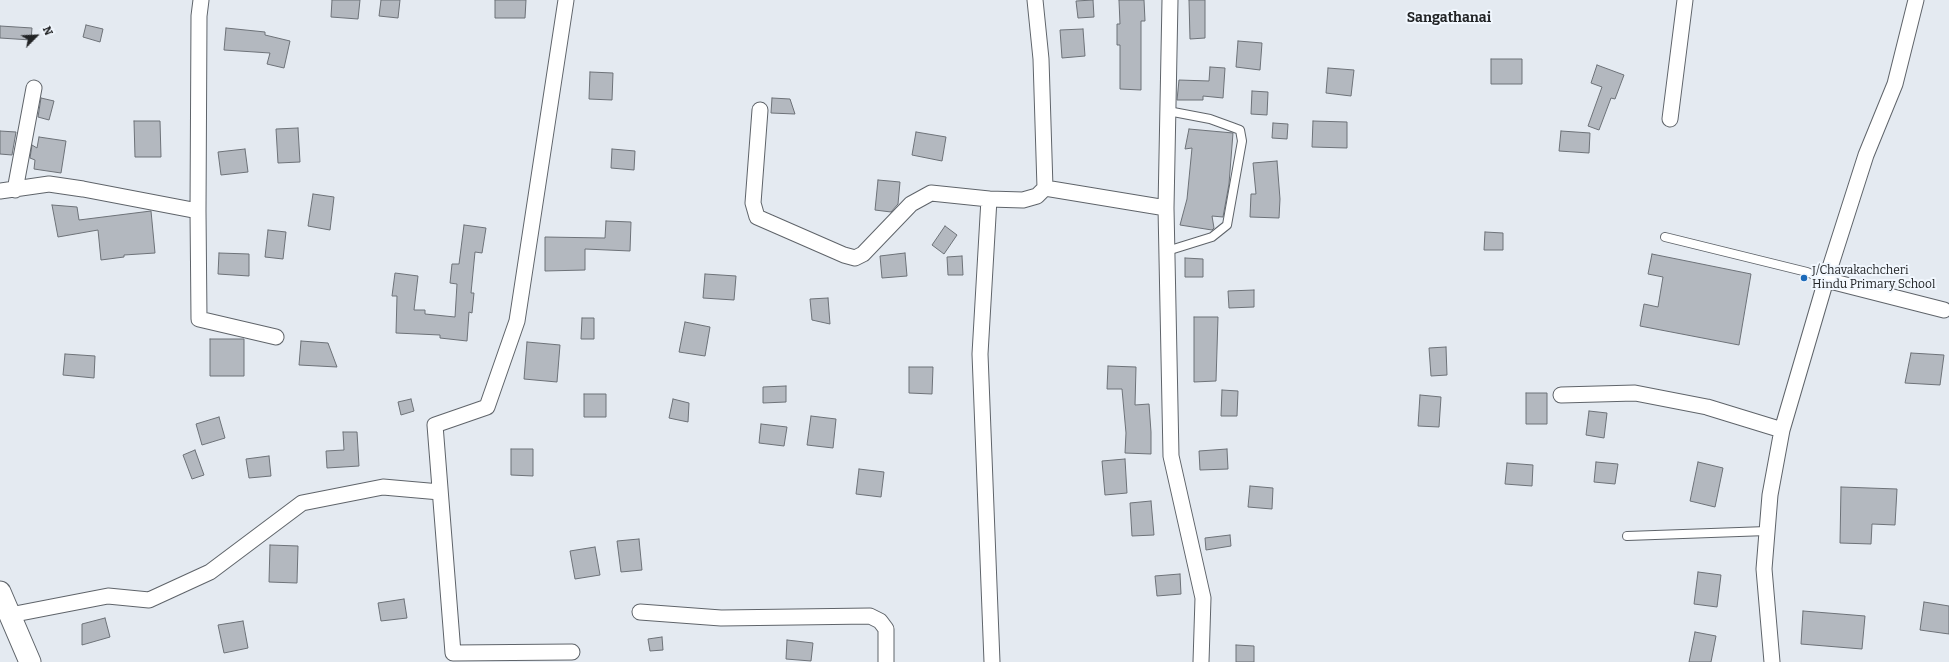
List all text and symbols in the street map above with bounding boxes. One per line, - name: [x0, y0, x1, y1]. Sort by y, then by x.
- district label: Sangathanai: [1407, 10, 1491, 26]
- north arrow: [16, 16, 56, 56]
- text: N: [40, 24, 55, 37]
- place label: J/Chavakachcheri Hindu Primary School: [1812, 264, 1935, 292]
- marker: J/Chavakachcheri Hindu Primary School: [1799, 273, 1809, 283]

